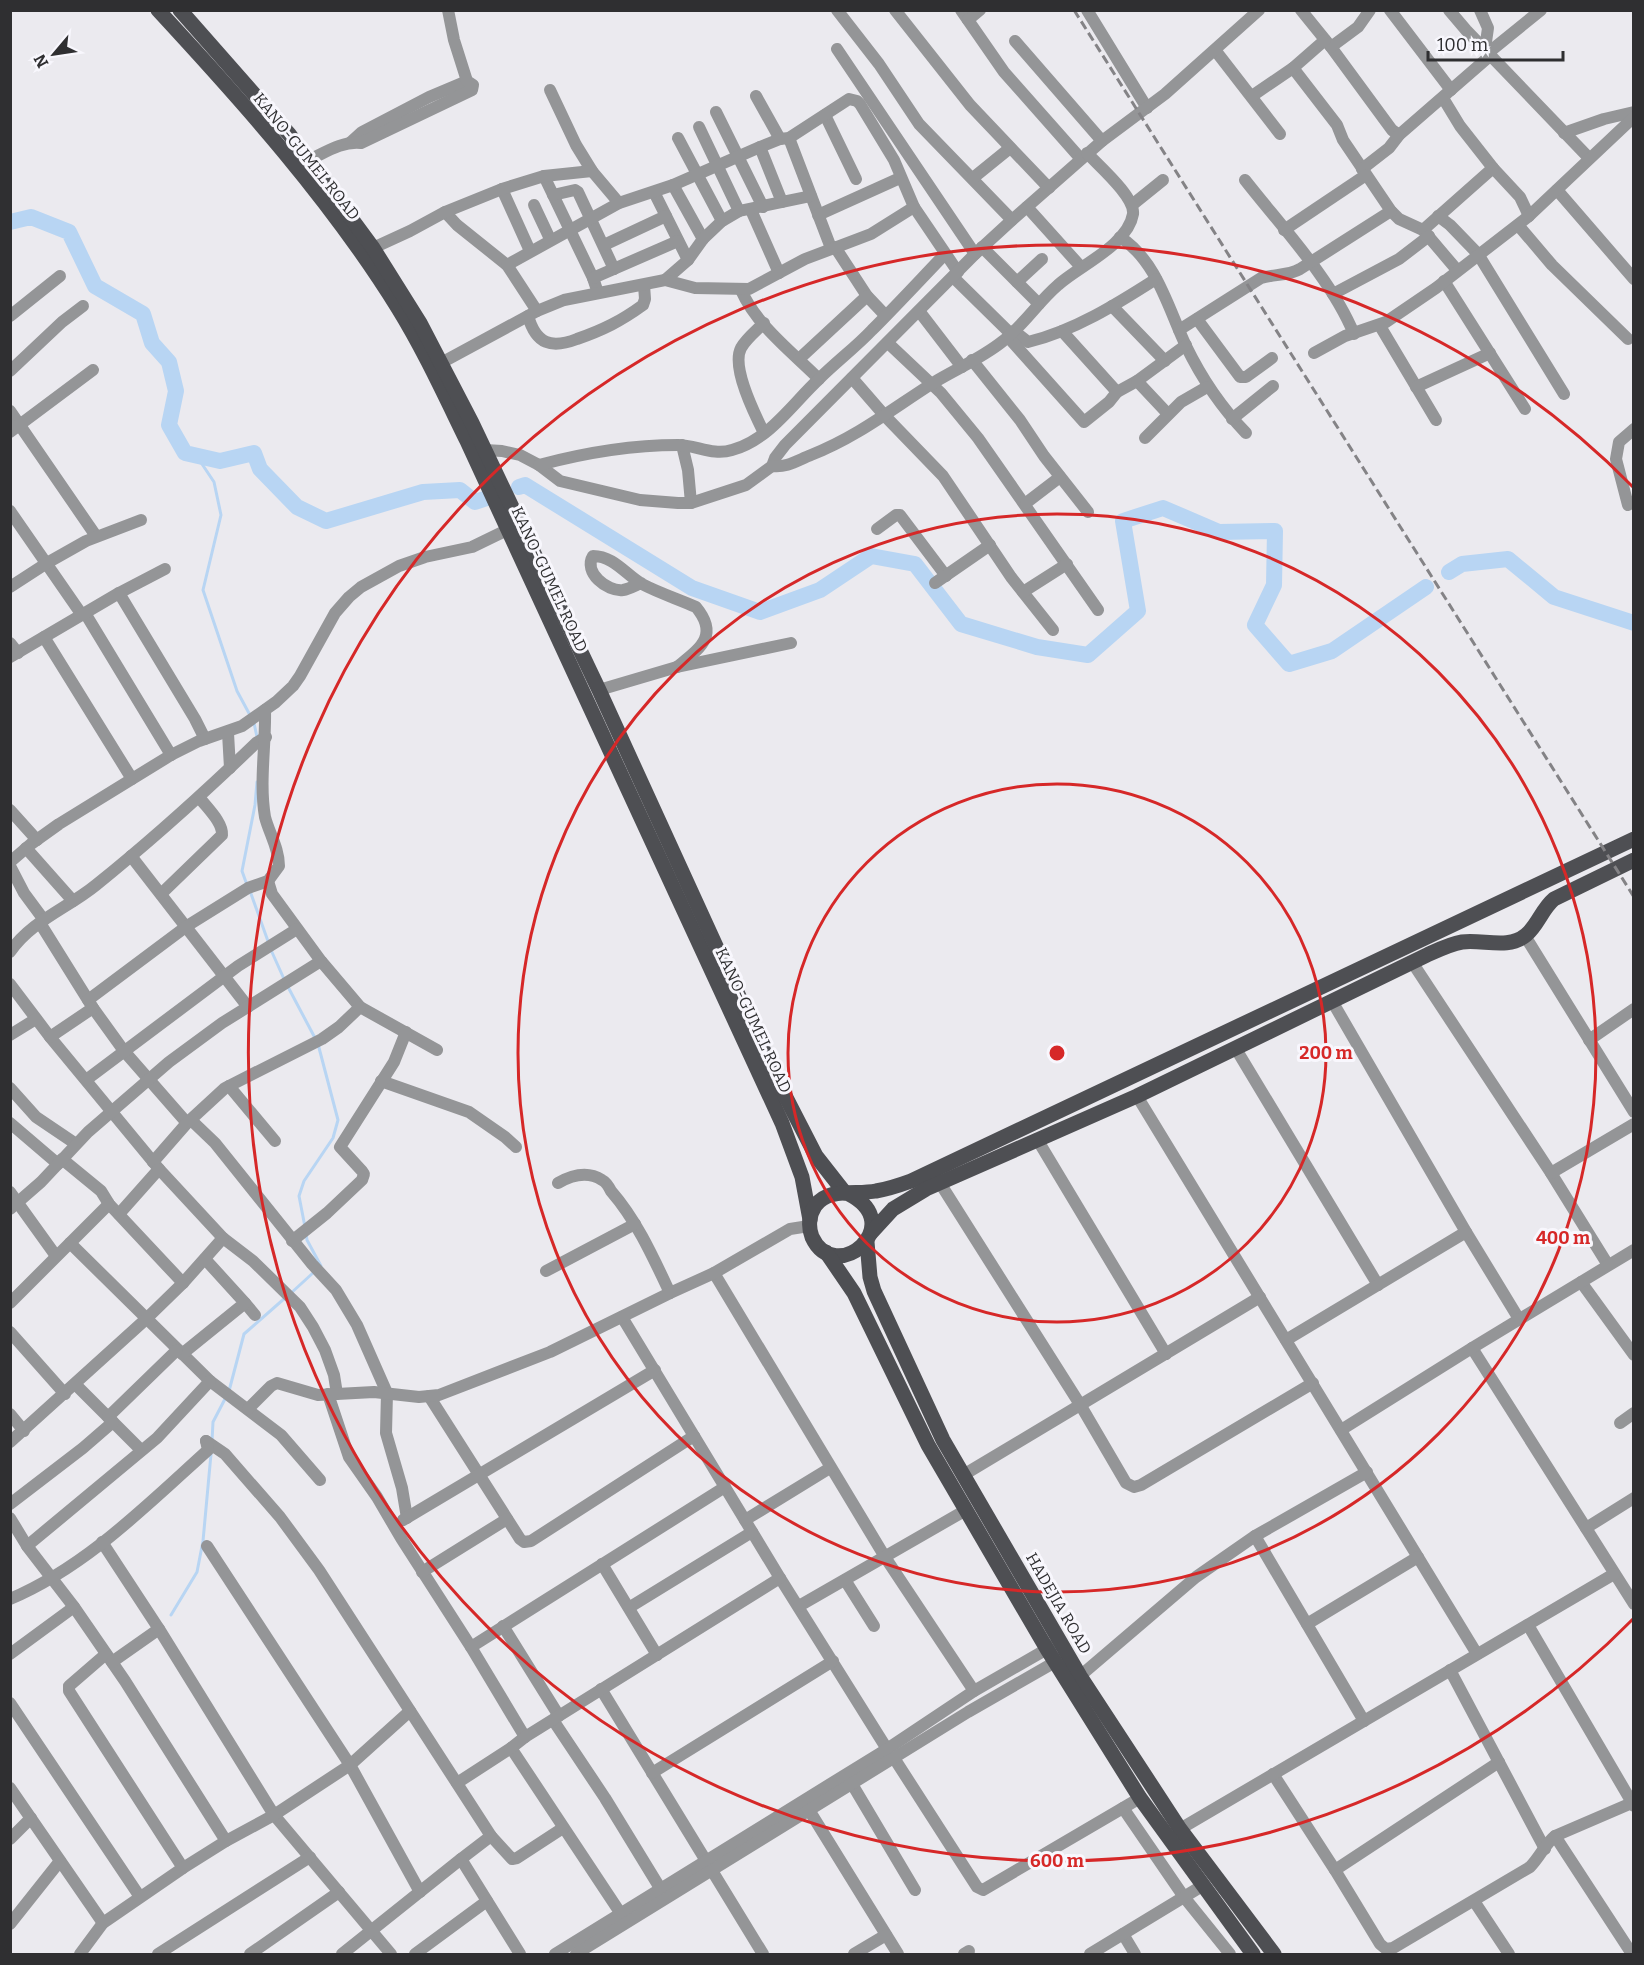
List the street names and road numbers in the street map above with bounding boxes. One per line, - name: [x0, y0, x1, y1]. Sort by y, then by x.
- street label: KANO-GUMEL ROAD: [250, 89, 364, 224]
- street label: KANO-GUMEL ROAD: [508, 504, 592, 655]
- street label: KANO-GUMEL ROAD: [712, 945, 796, 1096]
- street label: HADEJIA ROAD: [1022, 1549, 1095, 1657]

